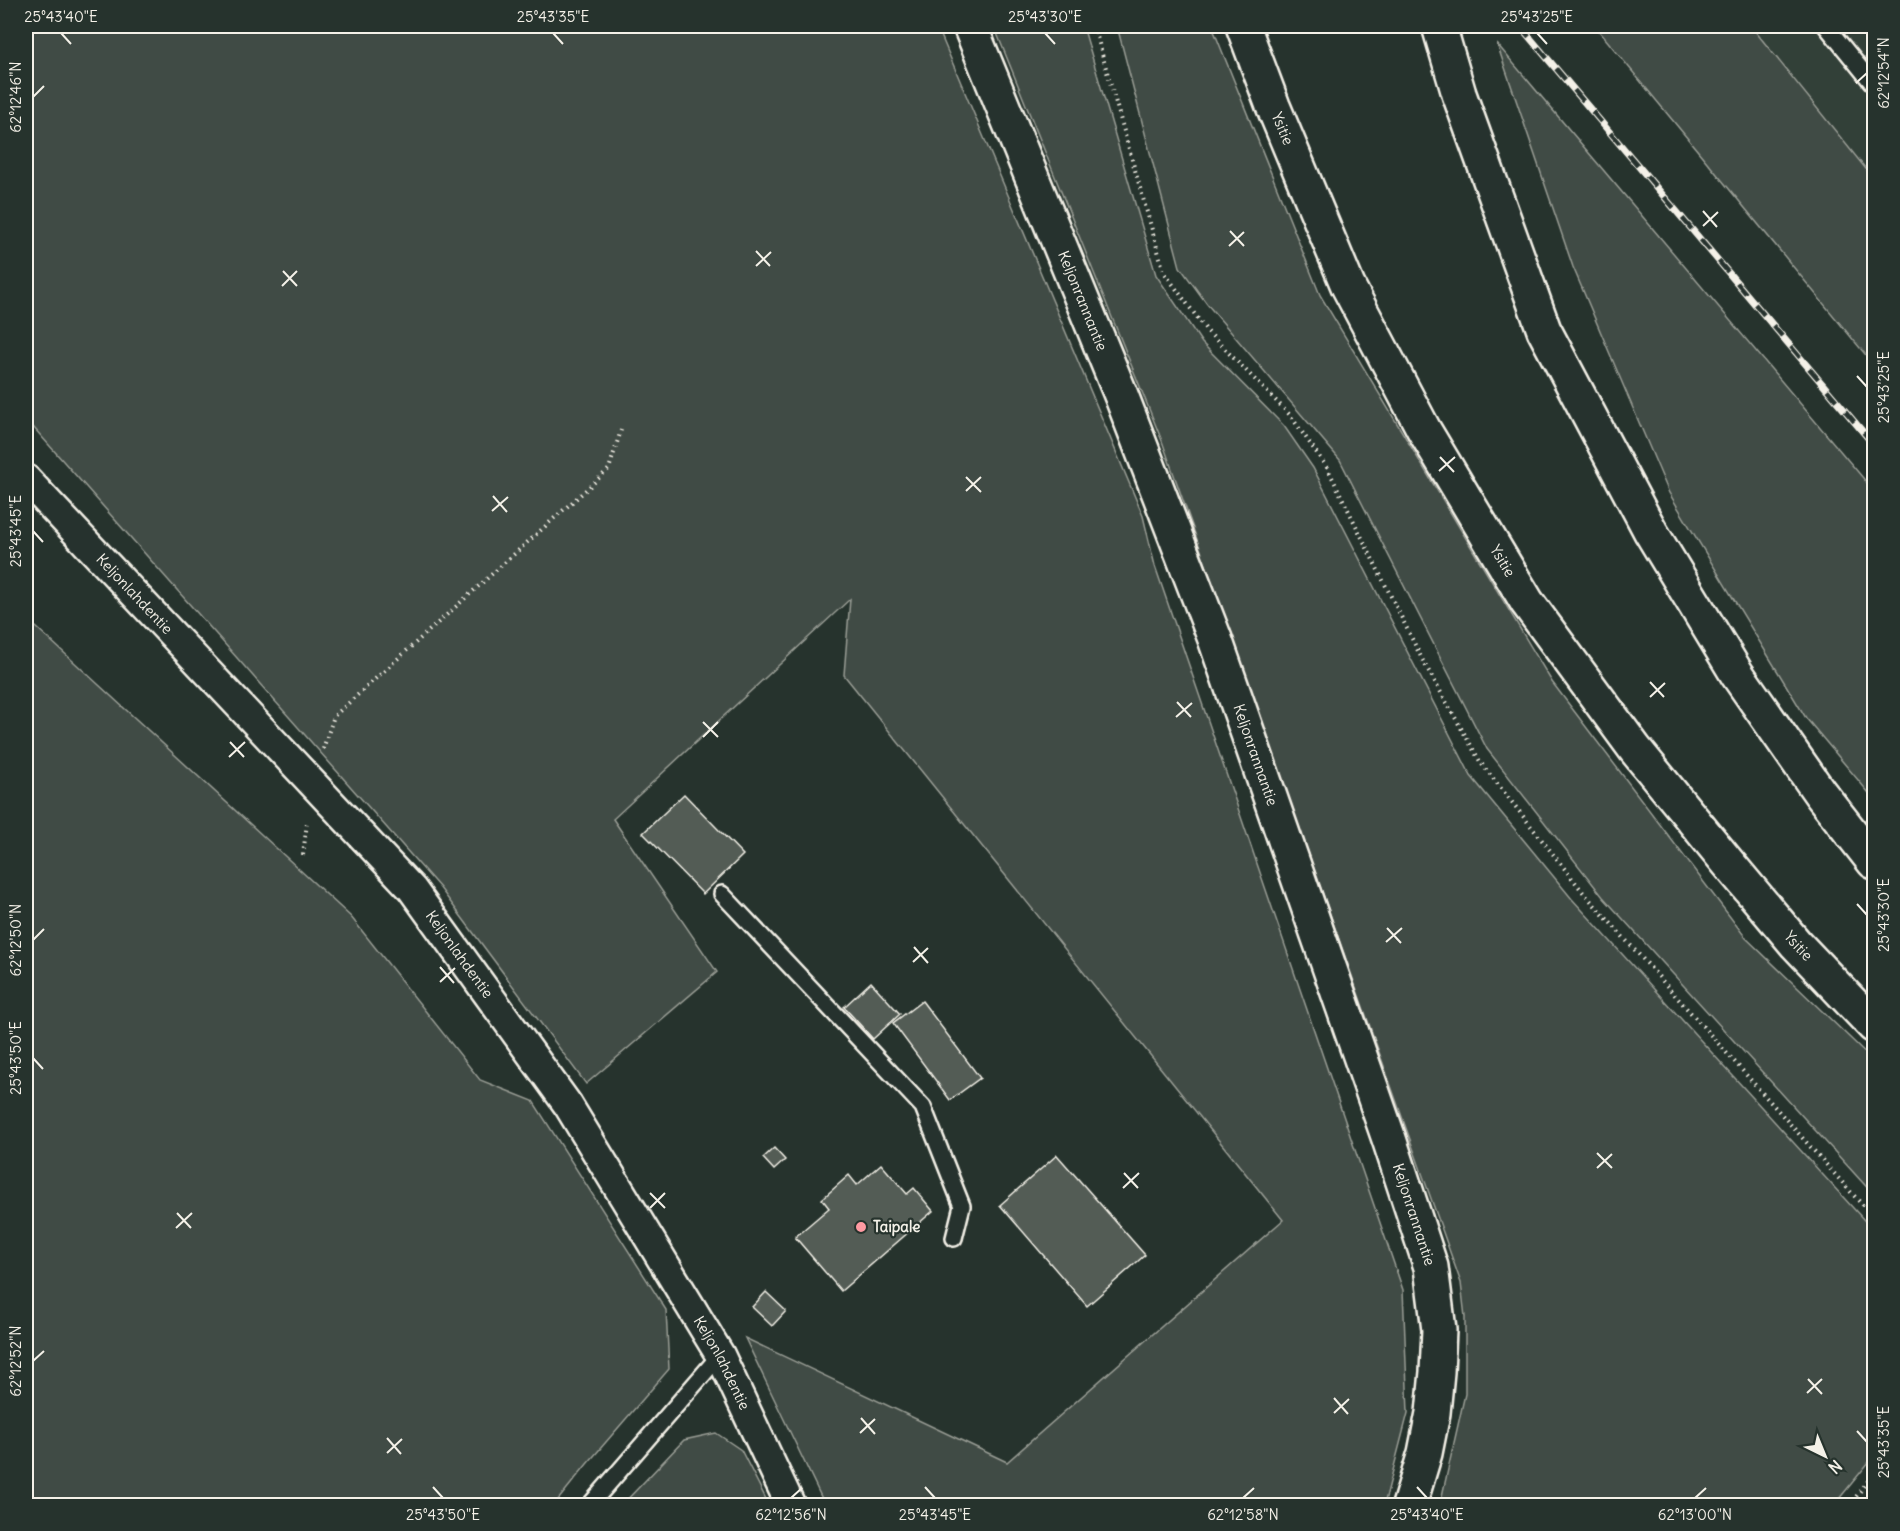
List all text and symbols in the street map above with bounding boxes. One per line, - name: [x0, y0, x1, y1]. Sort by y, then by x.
- text: 25°43'40"E: [24, 7, 98, 26]
- text: 25°43'35"E: [517, 7, 590, 26]
- text: 25°43'30"E: [1008, 7, 1082, 26]
- text: 25°43'25"E: [1501, 7, 1573, 26]
- text: 62°12'54"N: [1874, 37, 1893, 109]
- text: 62°12'46"N: [6, 61, 25, 133]
- street label: Ysitie: [1268, 109, 1298, 148]
- street label: Keljonrannantie: [1054, 248, 1112, 354]
- text: 25°43'25"E: [1874, 351, 1893, 423]
- text: 25°43'45"E: [6, 495, 25, 567]
- street label: Ysitie: [1486, 541, 1520, 580]
- street label: Keljonlahdentie: [92, 550, 177, 638]
- street label: Keljonrannantie: [1229, 701, 1282, 808]
- text: 25°43'30"E: [1874, 878, 1893, 952]
- text: 62°12'50"N: [6, 904, 25, 976]
- street label: Keljonlahdentie: [422, 907, 498, 1002]
- street label: Ysitie: [1780, 927, 1817, 965]
- text: 25°43'50"E: [6, 1021, 25, 1095]
- street label: Keljonrannantie: [1389, 1161, 1440, 1268]
- place label: Taipale: [873, 1217, 920, 1237]
- marker: Taipale: [854, 1220, 868, 1234]
- street label: Keljonlahdentie: [690, 1312, 754, 1413]
- text: 62°12'52"N: [6, 1325, 25, 1397]
- text: 25°43'35"E: [1874, 1405, 1893, 1478]
- north arrow: [1795, 1426, 1855, 1486]
- text: N: [1824, 1456, 1846, 1478]
- text: 25°43'50"E: [406, 1505, 480, 1524]
- text: 62°12'56"N: [755, 1505, 827, 1524]
- text: 25°43'45"E: [899, 1505, 971, 1524]
- text: 62°12'58"N: [1207, 1505, 1279, 1524]
- text: 25°43'40"E: [1390, 1505, 1464, 1524]
- text: 62°13'00"N: [1658, 1505, 1732, 1524]

